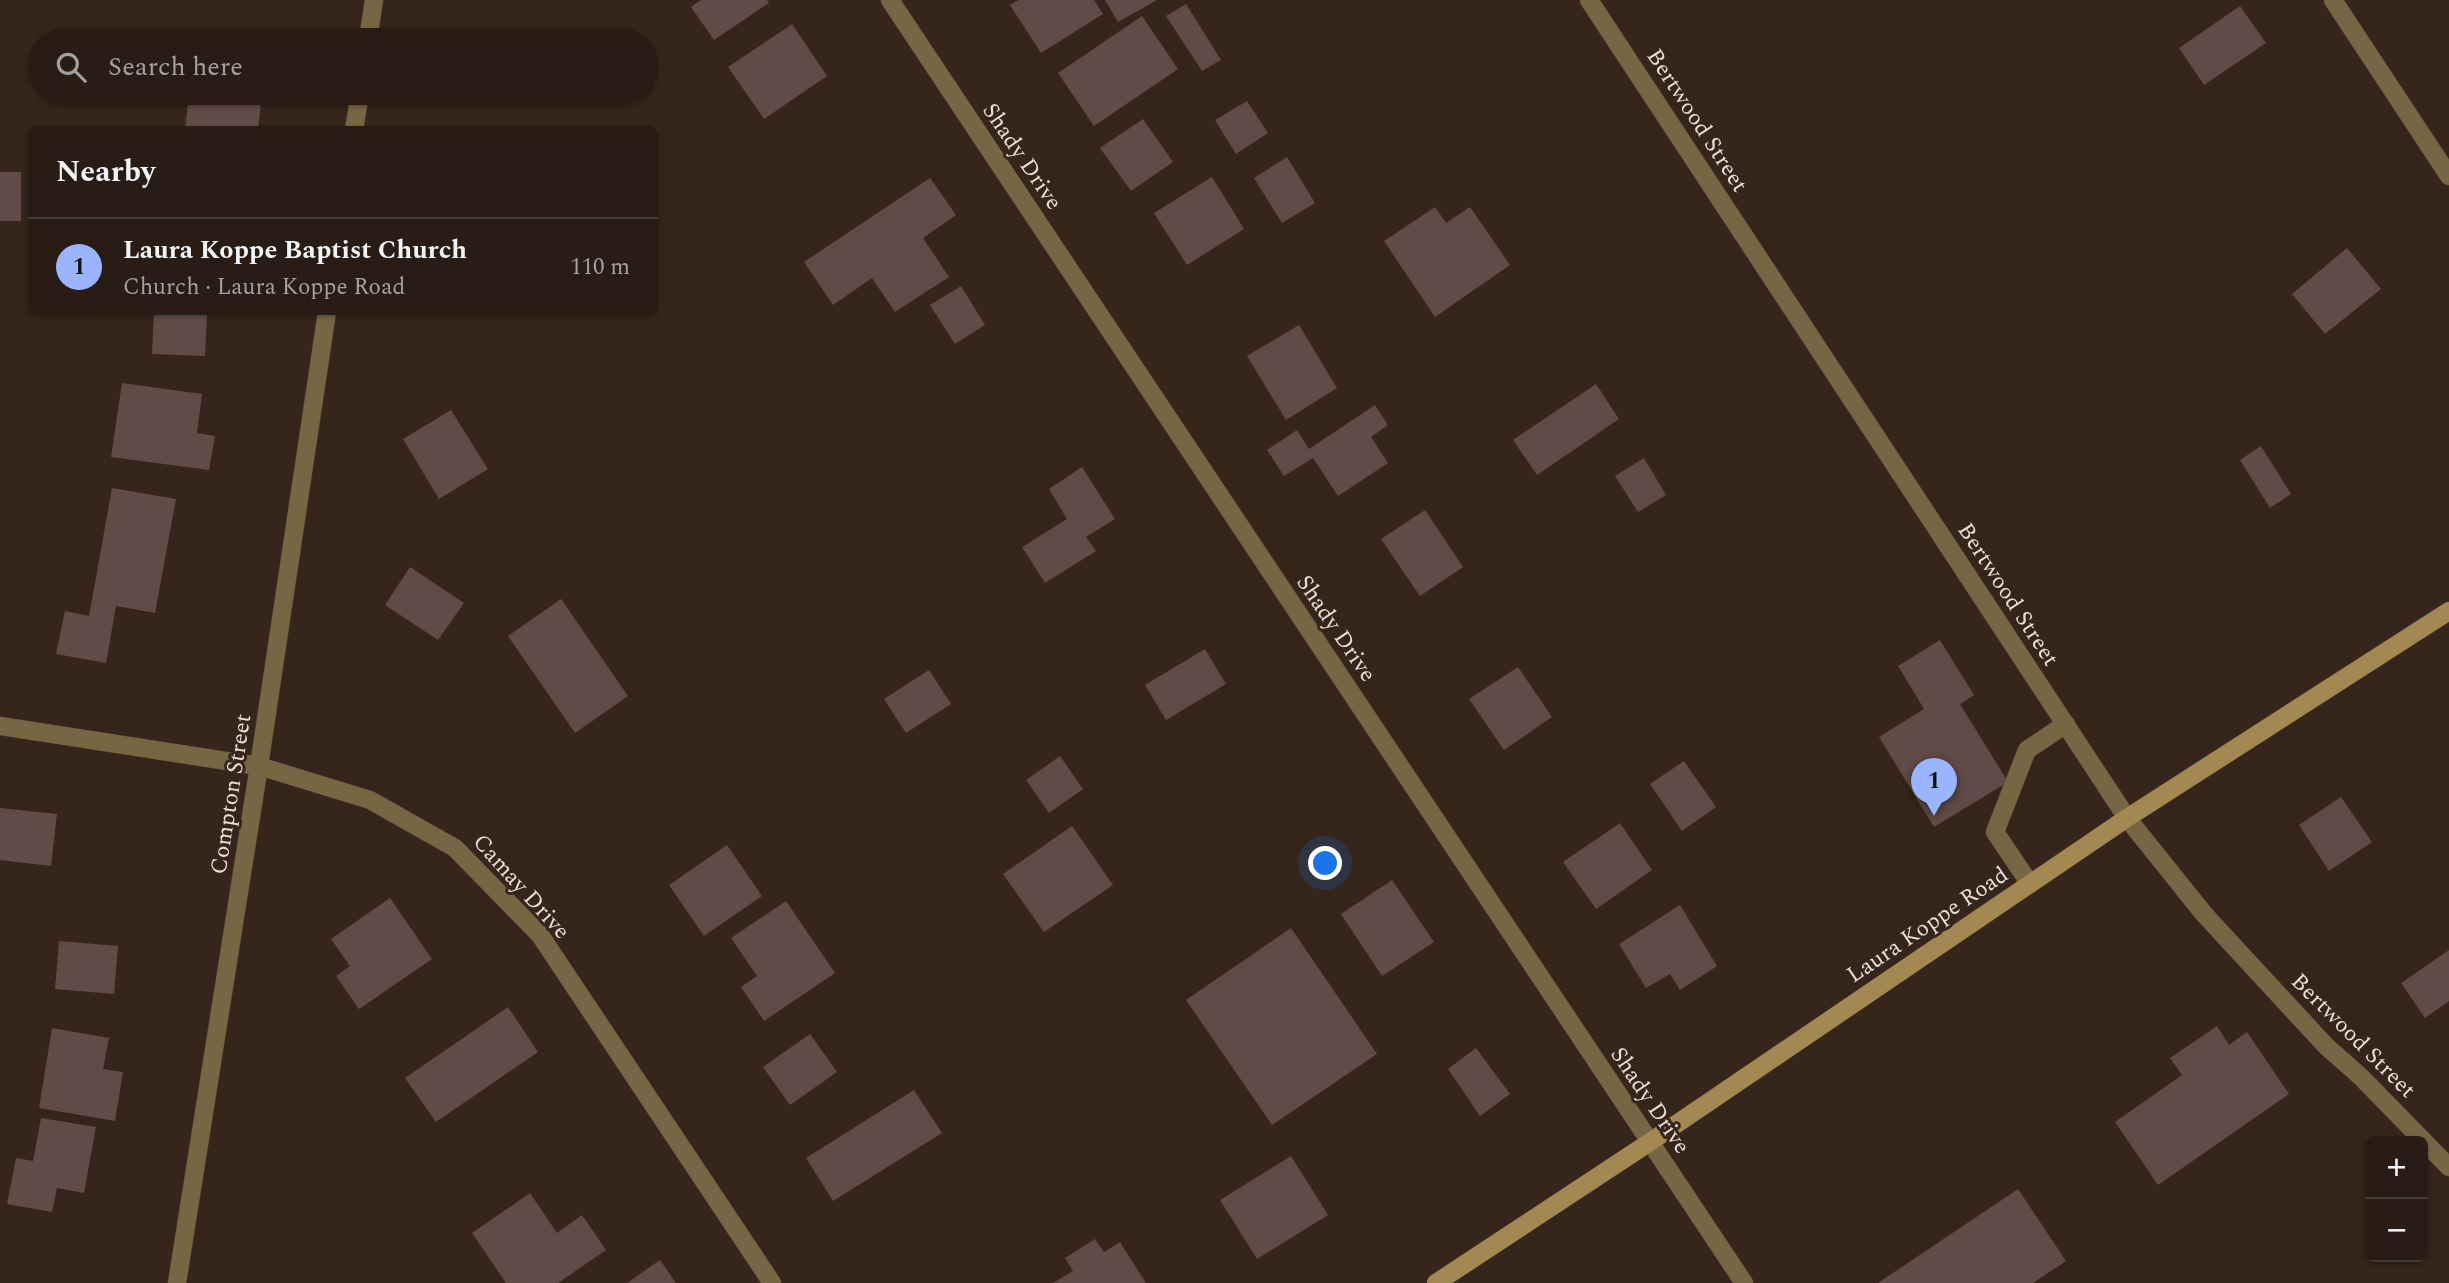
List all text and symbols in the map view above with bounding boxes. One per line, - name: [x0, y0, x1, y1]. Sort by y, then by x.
- search box: [28, 28, 658, 105]
- street label: Bertwood Street: [1637, 42, 1756, 200]
- text: Search here: [108, 47, 243, 87]
- icon: search: [52, 48, 90, 86]
- street label: Shady Drive: [973, 96, 1071, 217]
- text: Nearby: [56, 149, 155, 195]
- text: Laura Koppe Baptist Church: [123, 230, 467, 270]
- text: 1: [73, 250, 85, 285]
- text: 110 m: [570, 250, 630, 285]
- text: Church · Laura Koppe Road: [123, 270, 405, 305]
- street label: Bertwood Street: [1948, 516, 2067, 674]
- street label: Shady Drive: [1287, 568, 1385, 689]
- street label: Compton Street: [202, 711, 261, 877]
- pin: 1: [1911, 758, 1957, 816]
- street label: Camay Drive: [464, 826, 578, 948]
- your location: [1308, 846, 1342, 880]
- street label: Laura Koppe Road: [1840, 858, 2016, 992]
- street label: Bertwood Street: [2282, 965, 2424, 1107]
- street label: Shady Drive: [1601, 1040, 1699, 1161]
- map controls: [2365, 1136, 2428, 1262]
- button: +: [2365, 1136, 2428, 1199]
- button: −: [2365, 1199, 2428, 1262]

